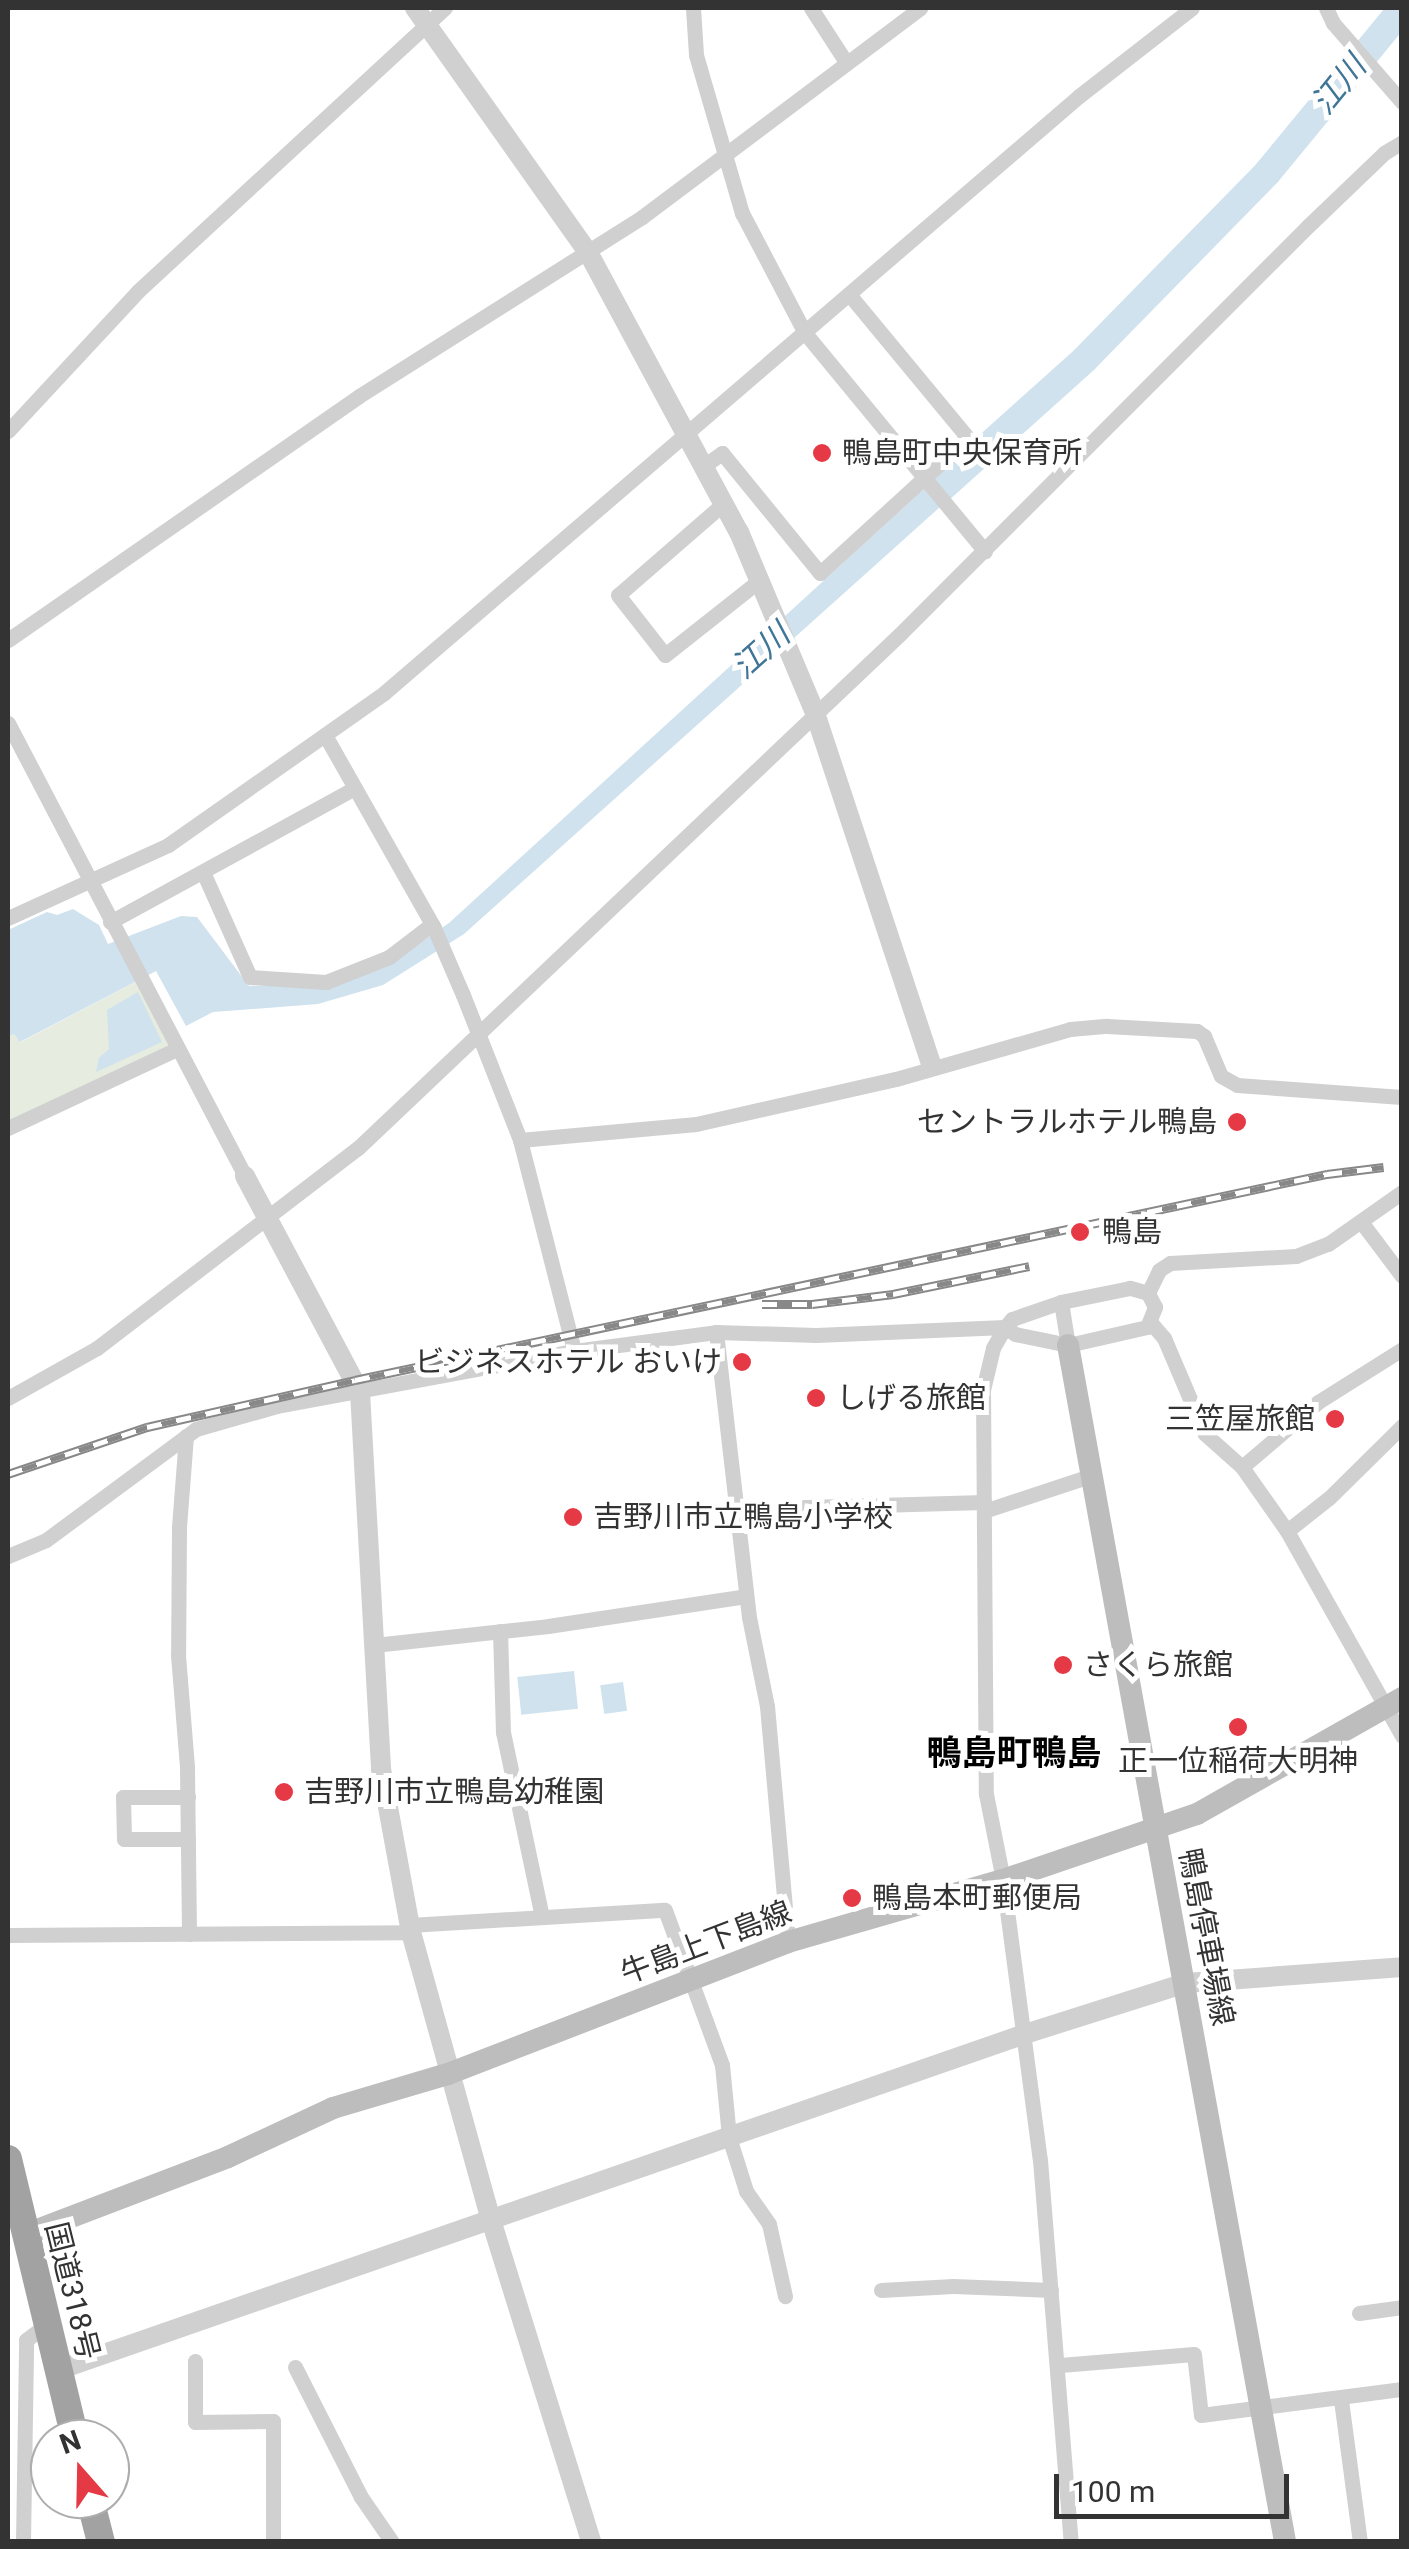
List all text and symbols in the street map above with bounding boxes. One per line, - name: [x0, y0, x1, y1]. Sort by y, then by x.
- water label: 江川: [1304, 48, 1374, 122]
- place label: 鴨島町中央保育所: [842, 435, 1082, 471]
- marker: 鴨島町中央保育所: [811, 442, 833, 464]
- water label: 江川: [724, 615, 798, 687]
- place label: セントラルホテル鴨島: [917, 1104, 1217, 1140]
- marker: セントラルホテル鴨島: [1226, 1111, 1248, 1133]
- place label: 鴨島: [1102, 1214, 1162, 1250]
- marker: 鴨島: [1067, 1219, 1093, 1245]
- place label: ビジネスホテル おいけ: [415, 1344, 722, 1380]
- marker: ビジネスホテル おいけ: [731, 1351, 753, 1373]
- place label: しげる旅館: [836, 1380, 986, 1416]
- marker: しげる旅館: [805, 1387, 827, 1409]
- place label: 三笠屋旅館: [1165, 1401, 1315, 1437]
- marker: 三笠屋旅館: [1324, 1408, 1346, 1430]
- place label: 吉野川市立鴨島小学校: [593, 1499, 893, 1535]
- marker: 吉野川市立鴨島小学校: [562, 1506, 584, 1528]
- place label: さくら旅館: [1083, 1647, 1233, 1683]
- marker: さくら旅館: [1052, 1654, 1074, 1676]
- marker: 正一位稲荷大明神: [1227, 1716, 1249, 1738]
- district label: 鴨島町鴨島: [927, 1733, 1101, 1775]
- place label: 正一位稲荷大明神: [1118, 1743, 1358, 1779]
- place label: 吉野川市立鴨島幼稚園: [304, 1774, 604, 1810]
- marker: 吉野川市立鴨島幼稚園: [273, 1781, 295, 1803]
- street label: 鴨島停車場線: [1171, 1845, 1241, 2029]
- place label: 鴨島本町郵便局: [872, 1880, 1082, 1916]
- marker: 鴨島本町郵便局: [841, 1887, 863, 1909]
- street label: 牛島上下島線: [616, 1894, 796, 1992]
- street label: 国道318号: [38, 2218, 106, 2364]
- north arrow: [30, 2419, 130, 2519]
- text: N: [55, 2423, 85, 2461]
- scale bar: [1059, 2454, 1294, 2516]
- text: 100 m: [1071, 2474, 1155, 2509]

